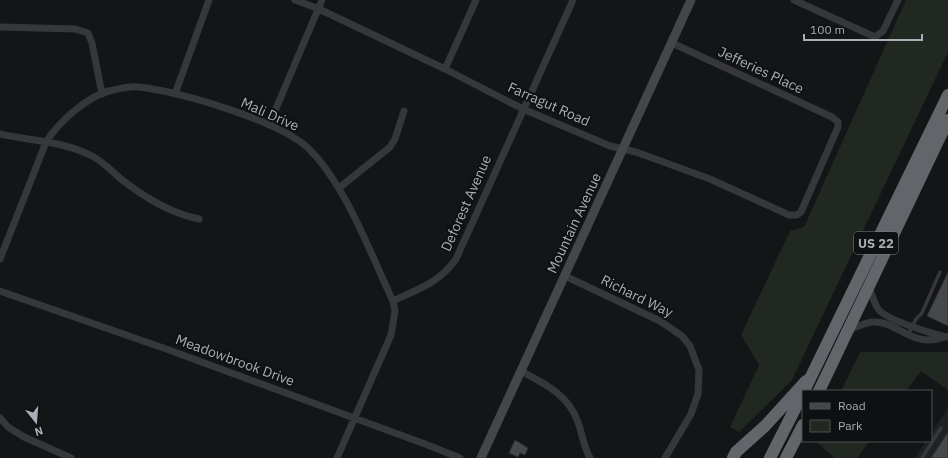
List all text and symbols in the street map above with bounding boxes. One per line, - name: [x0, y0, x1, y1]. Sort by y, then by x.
- scale bar: [804, 16, 922, 42]
- text: 100 m: [810, 22, 845, 37]
- street label: Jefferies Place: [715, 42, 807, 98]
- street label: Farragut Road: [505, 78, 593, 130]
- street label: Mali Drive: [238, 93, 302, 135]
- street label: Deforest Avenue: [437, 152, 495, 254]
- street label: Mountain Avenue: [543, 170, 605, 276]
- road number: US 22: [854, 232, 898, 254]
- street label: Richard Way: [598, 271, 676, 321]
- street label: Meadowbrook Drive: [173, 330, 297, 390]
- legend: [802, 390, 932, 442]
- text: Road: [838, 398, 866, 413]
- north arrow: [16, 402, 56, 442]
- text: Park: [838, 418, 863, 433]
- text: N: [33, 424, 45, 439]

